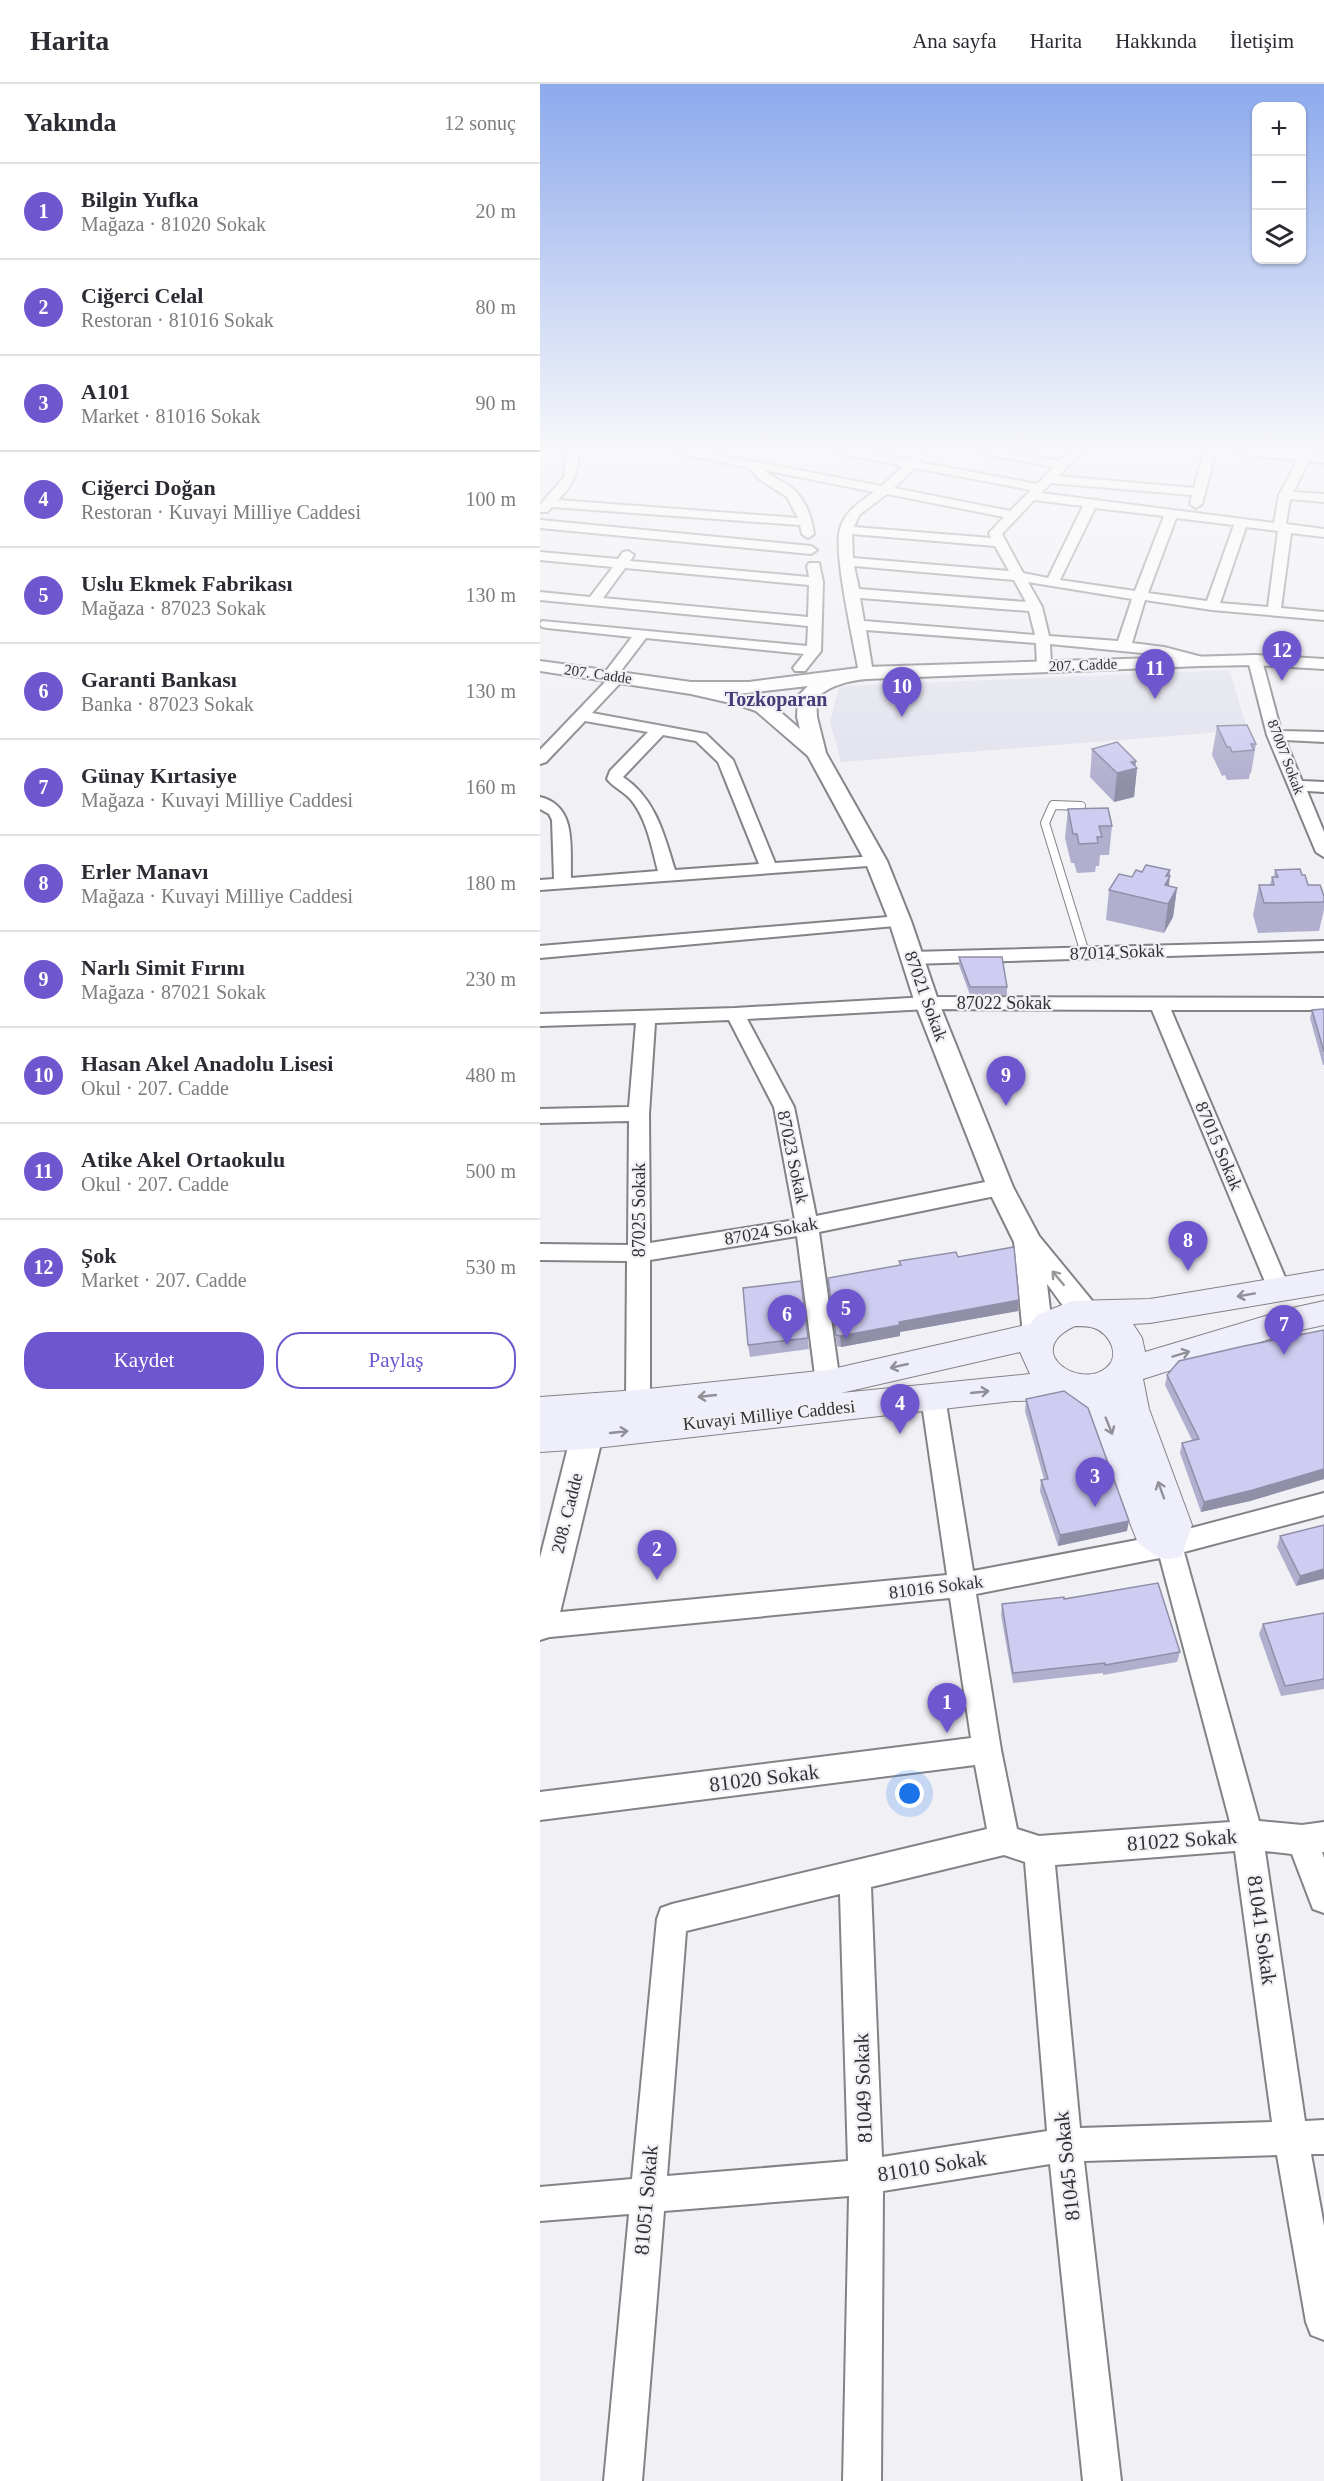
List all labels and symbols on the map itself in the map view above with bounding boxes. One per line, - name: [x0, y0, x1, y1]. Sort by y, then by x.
- pin: 12: [1262, 632, 1302, 681]
- pin: 11: [1136, 650, 1174, 699]
- street label: 207. Cadde: [1049, 656, 1118, 674]
- street label: 207. Cadde: [563, 661, 633, 687]
- pin: 10: [882, 668, 922, 717]
- district label: Tozkoparan: [725, 688, 827, 711]
- street label: 87007 Sokak: [1264, 717, 1308, 797]
- street label: 87014 Sokak: [1069, 940, 1165, 964]
- street label: 87021 Sokak: [900, 948, 952, 1044]
- street label: 87022 Sokak: [957, 993, 1051, 1013]
- pin: 9: [986, 1056, 1026, 1106]
- street label: 87015 Sokak: [1191, 1099, 1247, 1193]
- street label: 87023 Sokak: [773, 1109, 813, 1205]
- street label: 87025 Sokak: [629, 1163, 649, 1257]
- street label: 87024 Sokak: [723, 1213, 819, 1249]
- pin: 8: [1168, 1222, 1208, 1271]
- one-way arrow: [1051, 1271, 1065, 1286]
- one-way arrow: [1236, 1289, 1256, 1300]
- pin: 5: [826, 1290, 866, 1339]
- pin: 6: [768, 1296, 806, 1345]
- pin: 7: [1264, 1306, 1304, 1355]
- one-way arrow: [1171, 1348, 1190, 1359]
- one-way arrow: [890, 1361, 909, 1373]
- pin: 4: [880, 1384, 920, 1434]
- one-way arrow: [970, 1386, 989, 1397]
- one-way arrow: [697, 1391, 717, 1402]
- street label: Kuvayi Milliye Caddesi: [682, 1396, 856, 1434]
- one-way arrow: [1104, 1417, 1115, 1435]
- one-way arrow: [609, 1426, 629, 1437]
- pin: 3: [1076, 1458, 1114, 1507]
- street label: 208. Cadde: [547, 1471, 587, 1555]
- one-way arrow: [1155, 1481, 1166, 1500]
- pin: 2: [638, 1530, 676, 1580]
- street label: 81016 Sokak: [888, 1571, 984, 1603]
- pin: 1: [928, 1684, 966, 1733]
- street label: 81020 Sokak: [708, 1759, 821, 1797]
- your location: [895, 1779, 924, 1808]
- street label: 81022 Sokak: [1126, 1824, 1238, 1856]
- street label: 81041 Sokak: [1242, 1874, 1282, 1987]
- street label: 81049 Sokak: [849, 2032, 877, 2144]
- street label: 81045 Sokak: [1049, 2109, 1085, 2222]
- street label: 81051 Sokak: [629, 2144, 663, 2256]
- street label: 81010 Sokak: [876, 2145, 989, 2186]

